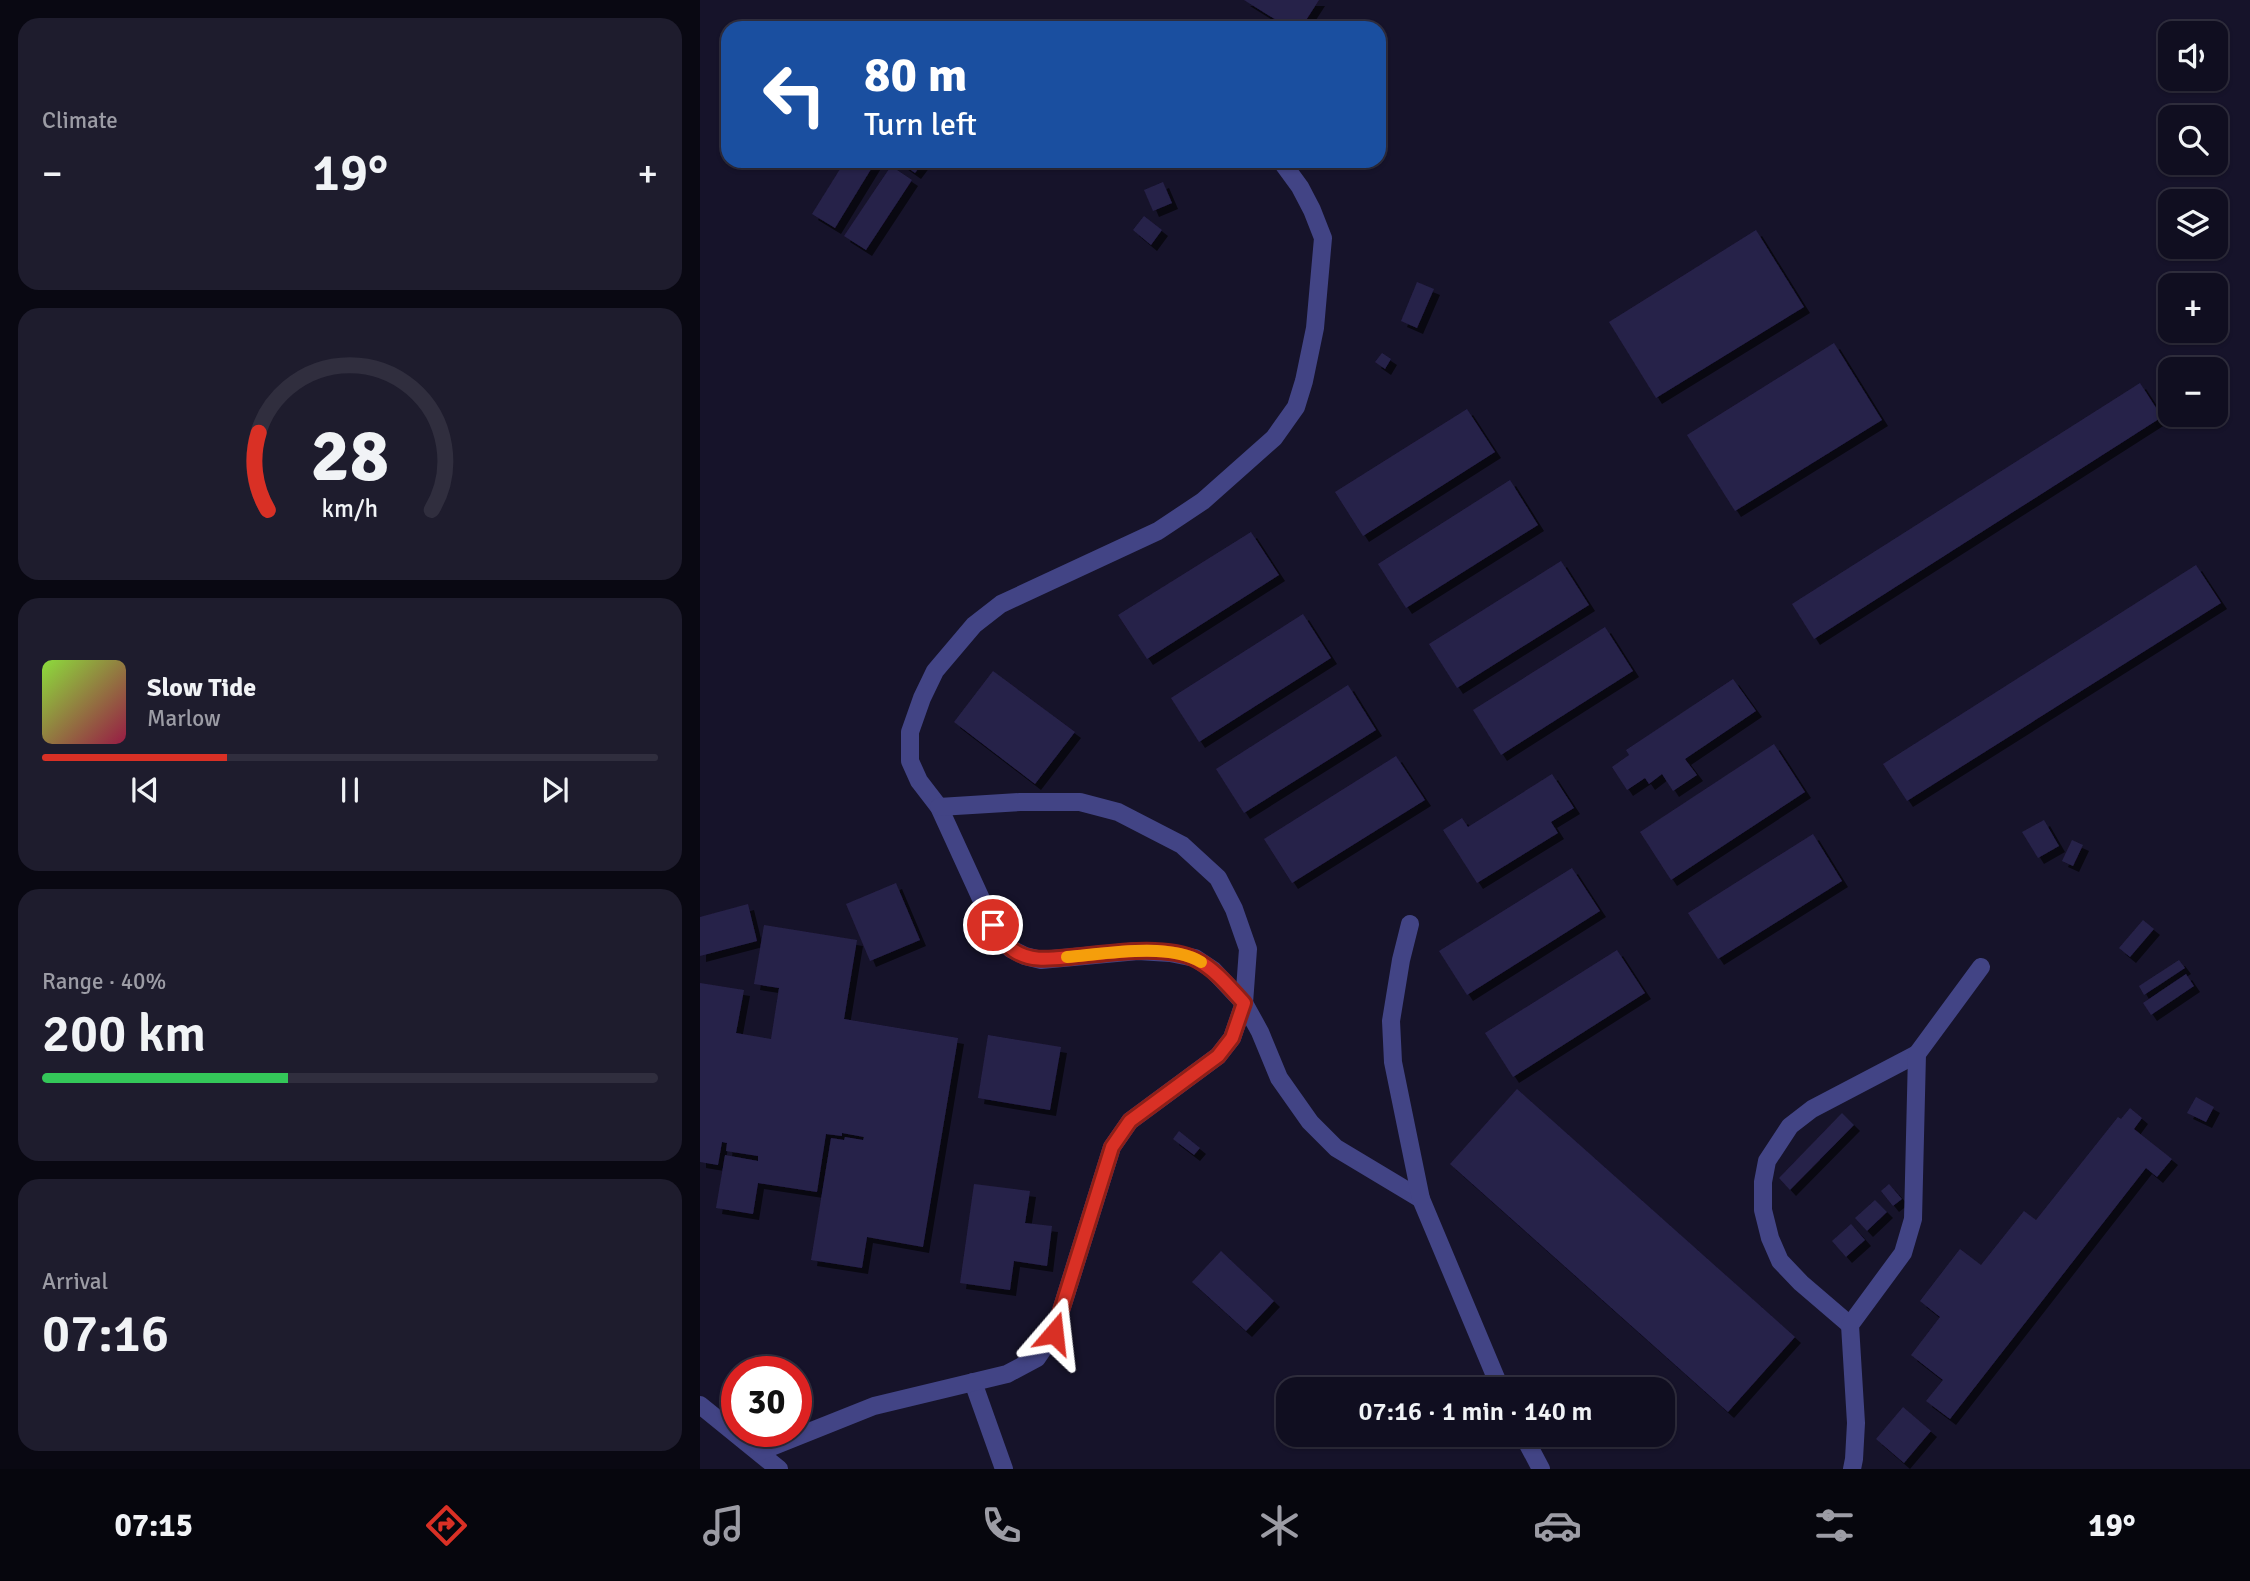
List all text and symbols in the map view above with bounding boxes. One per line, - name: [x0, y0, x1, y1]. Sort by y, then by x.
- map controls: [2158, 21, 2228, 427]
- button: sound: [2158, 21, 2228, 91]
- text: 80 m: [864, 45, 967, 105]
- icon: left: [749, 49, 840, 140]
- text: Turn left: [864, 105, 977, 144]
- button: search: [2158, 105, 2228, 175]
- text: Climate: [42, 106, 118, 135]
- text: 19°: [312, 141, 388, 205]
- text: −: [42, 150, 63, 197]
- text: +: [637, 150, 658, 197]
- button: layers: [2158, 189, 2228, 259]
- button: +: [2158, 273, 2228, 343]
- button: −: [2158, 357, 2228, 427]
- text: 28: [311, 413, 389, 502]
- text: km/h: [322, 493, 378, 524]
- text: Slow Tide: [147, 672, 256, 704]
- text: Marlow: [147, 704, 221, 733]
- icon: previous: [126, 771, 164, 809]
- icon: pause: [331, 771, 369, 809]
- icon: next: [536, 771, 574, 809]
- pin: [963, 895, 1023, 955]
- icon: arrive: [974, 906, 1012, 944]
- text: Range · 40%: [42, 967, 166, 996]
- text: 200 km: [42, 1002, 206, 1066]
- text: Arrival: [42, 1267, 108, 1296]
- position arrow: [1017, 1296, 1091, 1370]
- text: 07:16: [42, 1302, 169, 1366]
- speed limit sign: 30: [721, 1356, 812, 1447]
- text: 07:16 · 1 min · 140 m: [1359, 1396, 1592, 1428]
- icon: directions: [422, 1501, 471, 1550]
- icon: music: [699, 1501, 748, 1550]
- icon: phone: [977, 1501, 1026, 1550]
- icon: climate: [1255, 1501, 1304, 1550]
- icon: car: [1533, 1501, 1582, 1550]
- icon: filters: [1810, 1501, 1859, 1550]
- text: 07:15: [114, 1506, 193, 1545]
- text: 19°: [2088, 1506, 2136, 1545]

